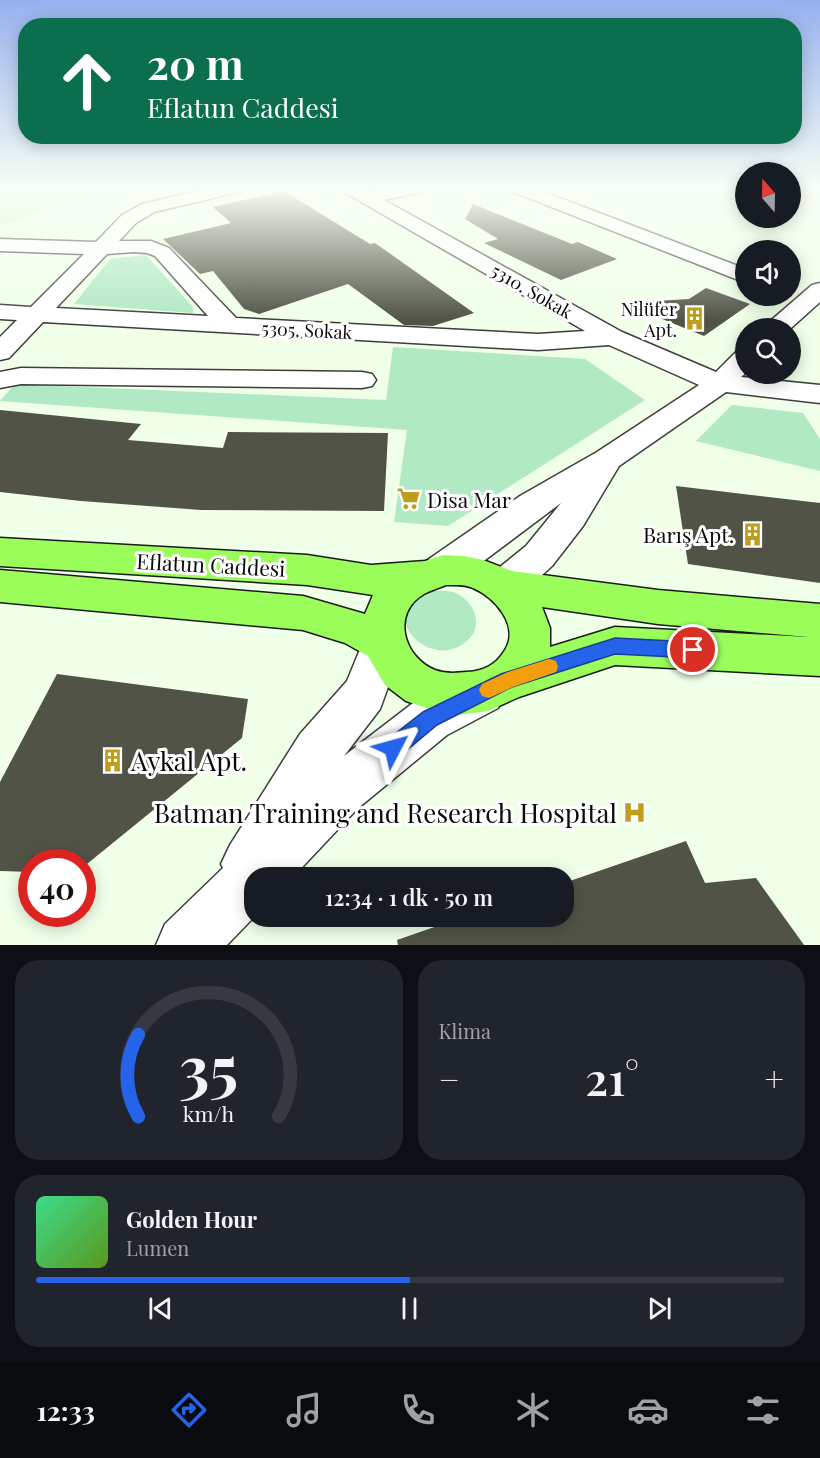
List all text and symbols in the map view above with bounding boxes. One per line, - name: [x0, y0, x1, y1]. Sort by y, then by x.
- text: 20 m: [147, 35, 244, 91]
- icon: ahead: [48, 42, 126, 120]
- text: Eflatun Caddesi: [147, 89, 339, 125]
- north arrow: [735, 162, 801, 228]
- map controls: [735, 162, 801, 384]
- button: sound: [735, 240, 801, 306]
- street label: 5310. Sokak: [487, 258, 577, 324]
- place label: Nilüfer Apt.: [621, 297, 677, 342]
- building icon: Nilüfer Apt.: [682, 306, 708, 332]
- street label: 5305. Sokak: [261, 316, 353, 344]
- button: search: [735, 318, 801, 384]
- place label: Disa Mar: [427, 485, 512, 513]
- supermarket icon: Disa Mar: [396, 486, 422, 512]
- place label: Barış Apt.: [643, 520, 734, 548]
- building icon: Barış Apt.: [739, 521, 765, 547]
- street label: Eflatun Caddesi: [136, 546, 286, 582]
- pin: [667, 624, 718, 675]
- icon: arrive: [676, 633, 709, 666]
- position arrow: [361, 716, 425, 780]
- place label: Aykal Apt.: [130, 743, 247, 778]
- building icon: Aykal Apt.: [100, 747, 126, 773]
- place label: Batman Training and Research Hospital: [154, 795, 617, 830]
- hospital icon: Batman Training and Research Hospital: [622, 799, 648, 825]
- speed limit sign: 40: [18, 849, 96, 927]
- text: 12:34 · 1 dk · 50 m: [325, 882, 493, 912]
- text: Klima: [439, 1017, 491, 1044]
- text: 35: [179, 1023, 238, 1107]
- text: 21°: [585, 1047, 639, 1107]
- text: −: [439, 1056, 460, 1100]
- text: +: [765, 1056, 784, 1100]
- text: km/h: [183, 1099, 235, 1127]
- text: Golden Hour: [126, 1204, 257, 1234]
- text: Lumen: [126, 1234, 189, 1261]
- icon: previous: [144, 1292, 177, 1325]
- icon: pause: [393, 1292, 426, 1325]
- icon: next: [643, 1292, 676, 1325]
- icon: directions: [168, 1389, 210, 1431]
- icon: music: [283, 1389, 325, 1431]
- icon: phone: [397, 1389, 439, 1431]
- icon: climate: [512, 1389, 554, 1431]
- icon: car: [627, 1389, 669, 1431]
- icon: filters: [742, 1389, 784, 1431]
- text: 12:33: [36, 1392, 95, 1428]

